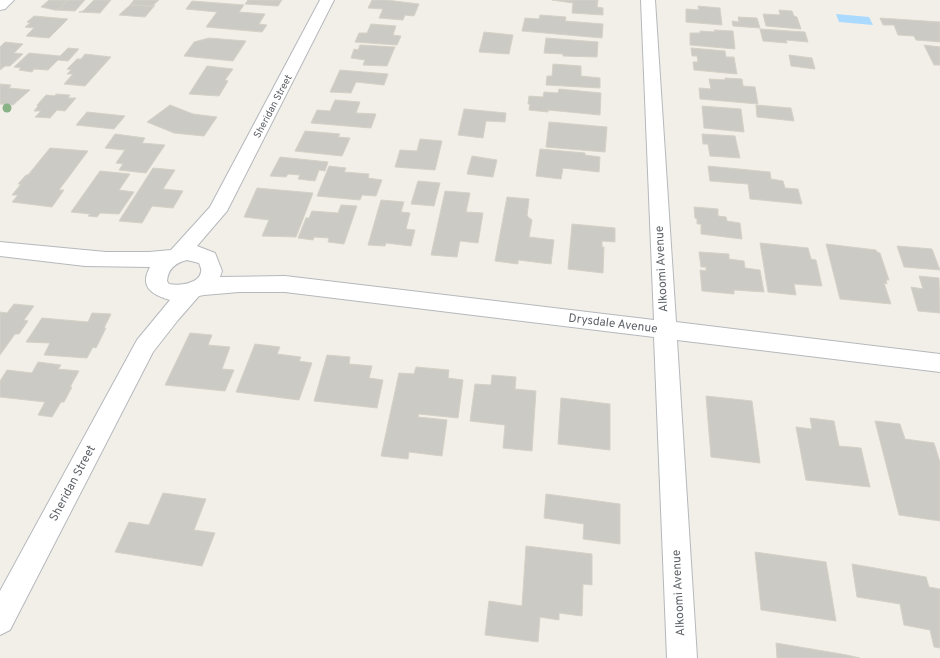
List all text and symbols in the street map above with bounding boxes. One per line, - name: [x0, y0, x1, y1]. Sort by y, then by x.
- street label: Sheridan Street: [251, 72, 296, 141]
- street label: Alkoomi Avenue: [652, 225, 672, 313]
- street label: Drysdale Avenue: [567, 311, 658, 337]
- street label: Sheridan Street: [46, 443, 100, 524]
- street label: Alkoomi Avenue: [669, 549, 689, 637]

